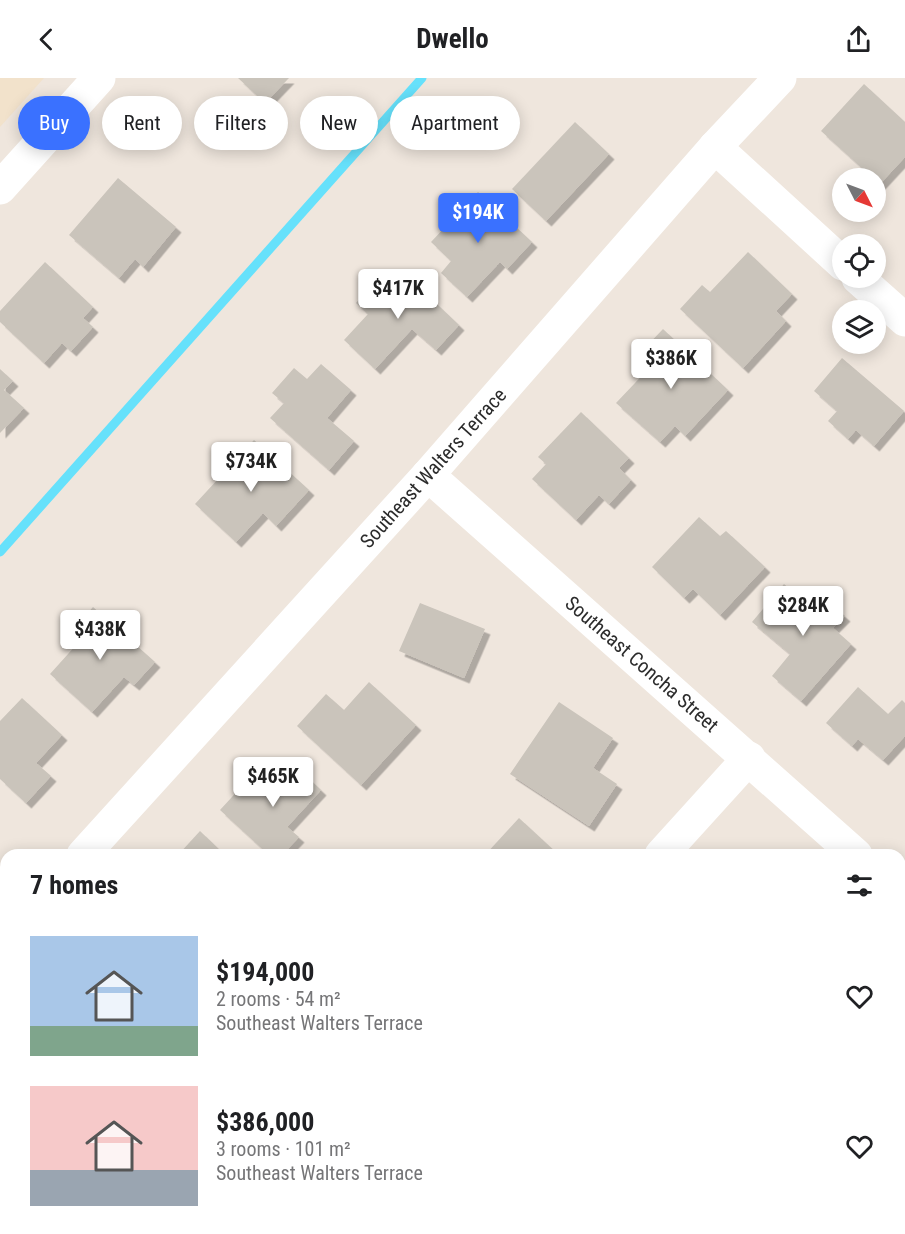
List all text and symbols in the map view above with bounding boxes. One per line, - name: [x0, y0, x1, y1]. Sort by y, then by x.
- icon: back: [30, 23, 63, 56]
- text: Dwello: [416, 23, 489, 55]
- icon: share: [842, 23, 875, 56]
- chip: Buy: [18, 96, 90, 150]
- chip: Rent: [102, 96, 182, 150]
- chip: Filters: [194, 96, 288, 150]
- chip: New: [300, 96, 378, 150]
- chip: Apartment: [390, 96, 520, 150]
- north arrow: [832, 168, 886, 222]
- map controls: [832, 168, 886, 354]
- pin: $194K: [436, 193, 520, 244]
- text: $194K: [452, 200, 504, 224]
- button: locate: [832, 234, 886, 288]
- pin: $417K: [356, 269, 440, 320]
- text: $417K: [372, 276, 424, 300]
- button: layers: [832, 300, 886, 354]
- pin: $386K: [629, 339, 713, 390]
- text: $386K: [645, 346, 697, 370]
- street label: Southeast Walters Terrace: [355, 383, 511, 553]
- pin: $734K: [209, 442, 293, 493]
- text: $734K: [225, 449, 277, 473]
- pin: $284K: [761, 586, 845, 637]
- street label: Southeast Concha Street: [560, 591, 724, 737]
- text: $284K: [777, 593, 829, 617]
- pin: $438K: [58, 610, 142, 661]
- text: $438K: [74, 617, 126, 641]
- pin: $465K: [231, 757, 315, 808]
- text: $465K: [247, 764, 299, 788]
- icon: filters: [843, 869, 876, 902]
- text: 7 homes: [30, 870, 118, 900]
- text: $194,000: [216, 957, 314, 987]
- icon: home: [78, 960, 150, 1032]
- icon: heart: [843, 980, 876, 1013]
- text: 2 rooms · 54 m²: [216, 987, 341, 1011]
- text: Southeast Walters Terrace: [216, 1011, 423, 1035]
- text: $386,000: [216, 1107, 314, 1137]
- icon: home: [78, 1110, 150, 1182]
- icon: heart: [843, 1130, 876, 1163]
- text: 3 rooms · 101 m²: [216, 1137, 351, 1161]
- text: Southeast Walters Terrace: [216, 1161, 423, 1185]

